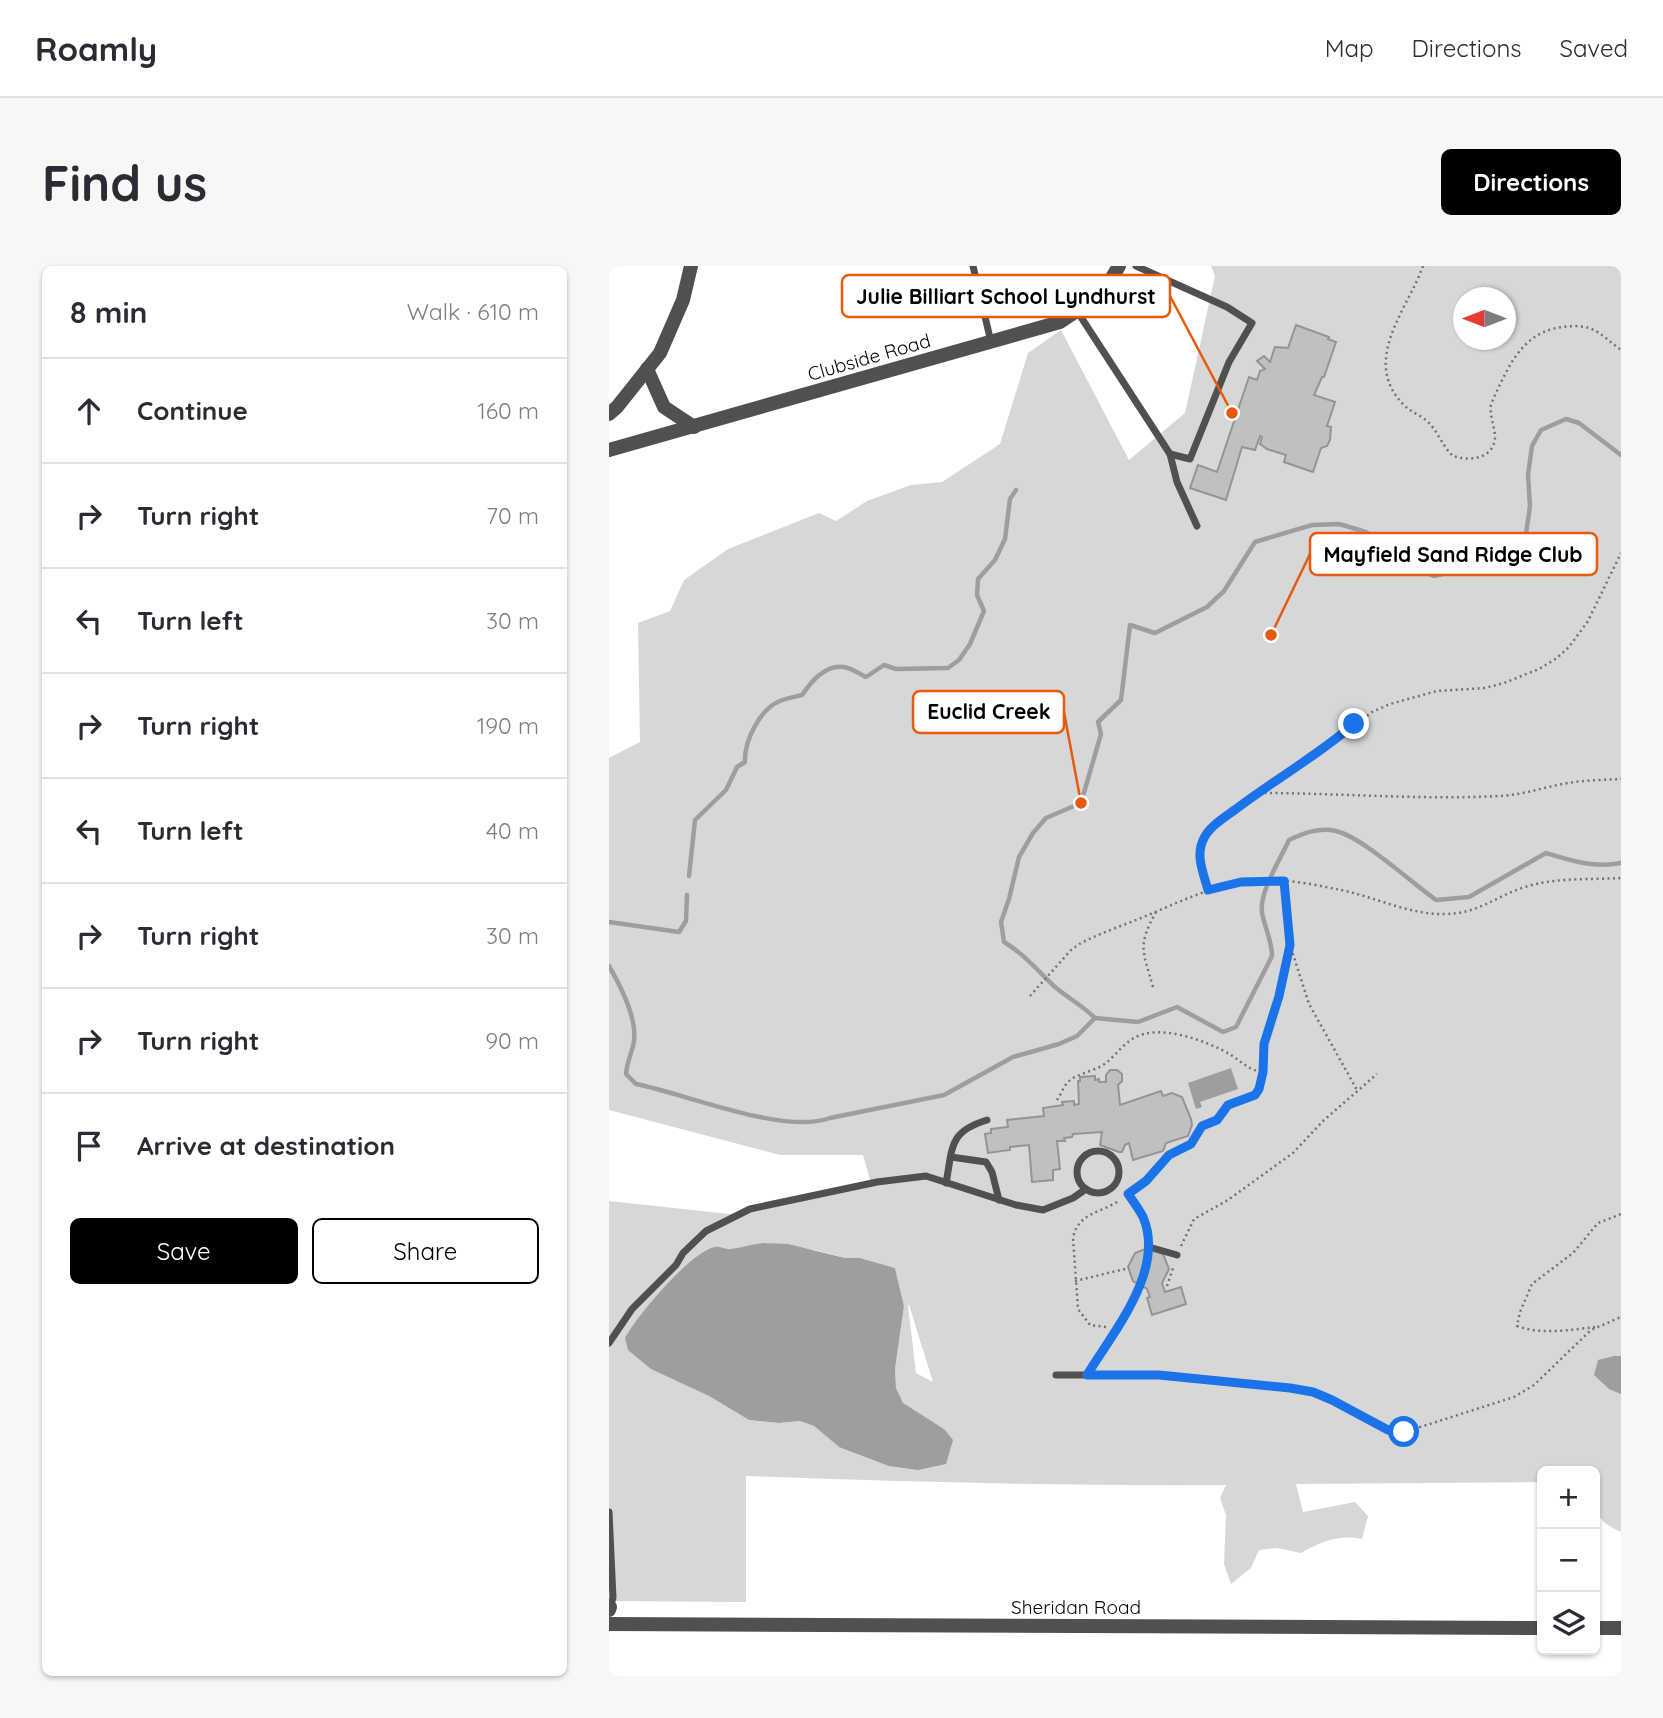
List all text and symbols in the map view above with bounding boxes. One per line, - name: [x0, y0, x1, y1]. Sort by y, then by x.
- text: Roamly: [35, 28, 157, 69]
- text: Map: [1325, 33, 1374, 63]
- text: Directions: [1412, 33, 1522, 63]
- text: Saved: [1560, 33, 1628, 63]
- button: Directions: [1441, 149, 1621, 215]
- text: Find us: [42, 152, 207, 213]
- callout: Julie Billiart School Lyndhurst: [842, 275, 1170, 317]
- text: Julie Billiart School Lyndhurst: [856, 283, 1156, 309]
- north arrow: [1453, 287, 1516, 350]
- text: 8 min: [70, 293, 147, 331]
- text: Walk · 610 m: [407, 297, 539, 326]
- street label: Clubside Road: [805, 328, 933, 386]
- icon: ahead: [70, 392, 108, 430]
- text: Continue: [137, 394, 248, 427]
- text: 160 m: [477, 396, 539, 425]
- icon: right: [70, 497, 108, 535]
- text: Turn right: [137, 499, 259, 532]
- text: 70 m: [486, 501, 539, 530]
- callout: Mayfield Sand Ridge Club: [1310, 533, 1597, 575]
- text: Mayfield Sand Ridge Club: [1323, 541, 1583, 567]
- icon: left: [70, 602, 108, 640]
- text: Turn left: [137, 604, 244, 637]
- text: 30 m: [486, 606, 539, 635]
- callout: Euclid Creek: [913, 691, 1064, 733]
- text: Euclid Creek: [927, 698, 1051, 724]
- icon: right: [70, 707, 108, 745]
- route end: [1338, 708, 1369, 739]
- text: Turn right: [137, 709, 259, 742]
- text: 190 m: [477, 711, 539, 740]
- icon: left: [70, 812, 108, 850]
- text: Turn left: [137, 814, 244, 847]
- text: 40 m: [486, 816, 539, 845]
- icon: right: [70, 917, 108, 955]
- text: Turn right: [137, 919, 259, 952]
- text: 30 m: [486, 921, 539, 950]
- icon: right: [70, 1022, 108, 1060]
- text: Turn right: [137, 1024, 259, 1057]
- text: 90 m: [485, 1026, 539, 1055]
- icon: arrive: [70, 1127, 108, 1165]
- text: Arrive at destination: [137, 1129, 395, 1162]
- button: Save: [70, 1218, 298, 1284]
- button: Share: [312, 1218, 539, 1284]
- route start: [1388, 1416, 1419, 1447]
- map controls: [1537, 1466, 1600, 1655]
- button: +: [1537, 1466, 1600, 1529]
- button: −: [1537, 1529, 1600, 1592]
- button: layers: [1537, 1592, 1600, 1655]
- street label: Sheridan Road: [1011, 1595, 1141, 1619]

